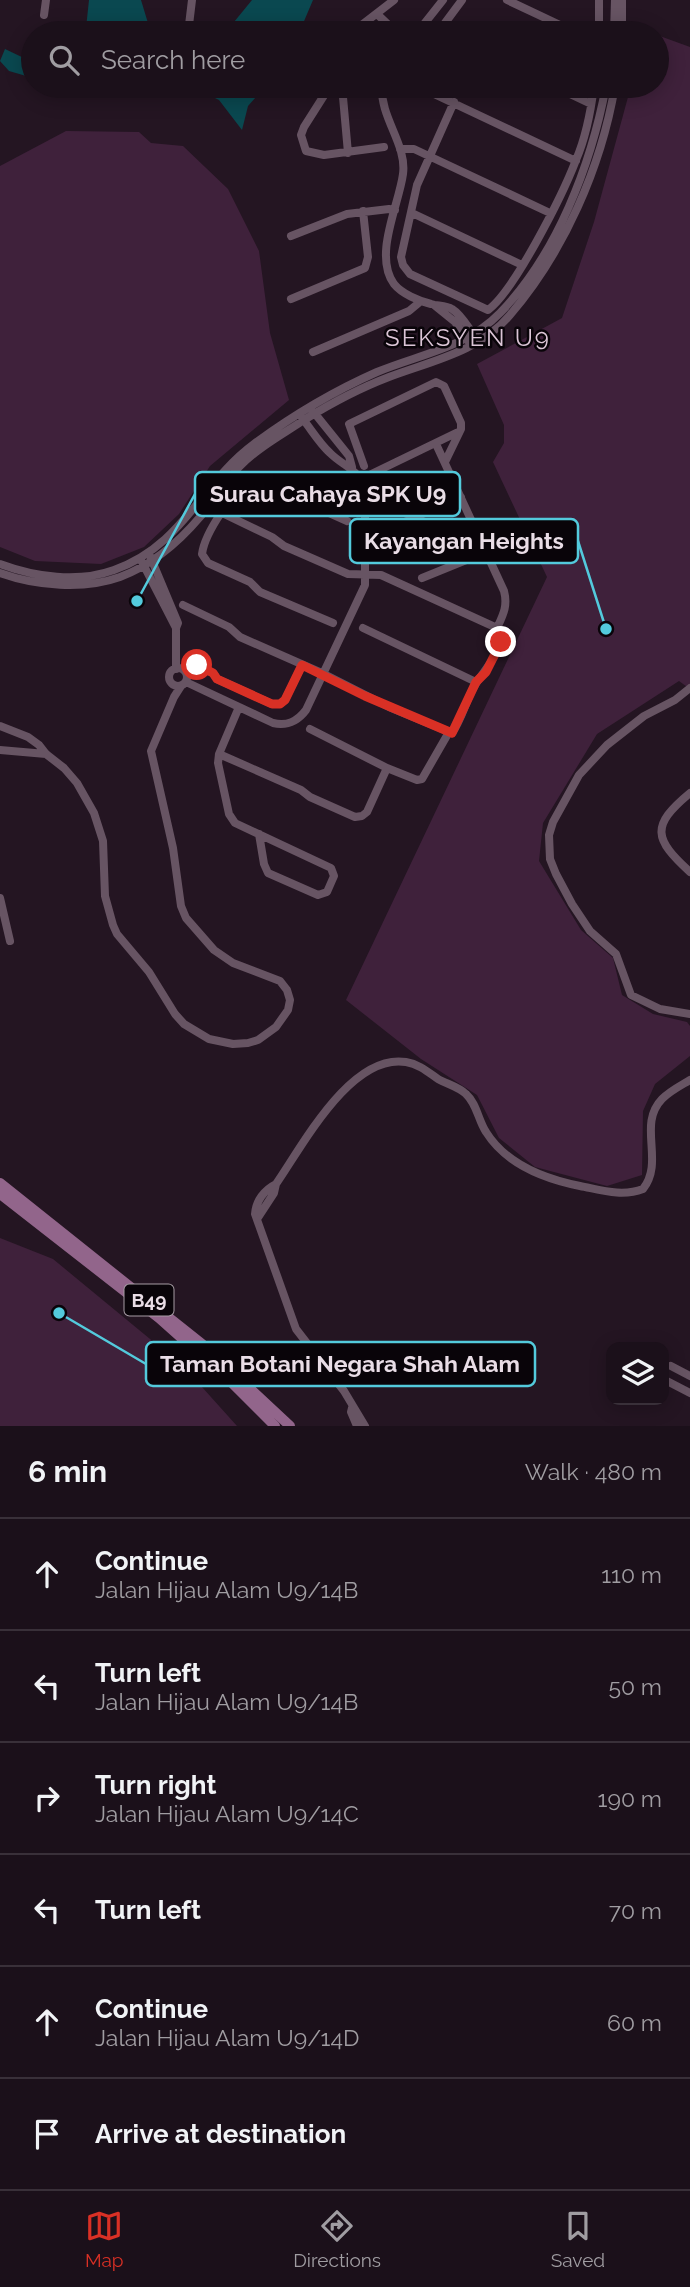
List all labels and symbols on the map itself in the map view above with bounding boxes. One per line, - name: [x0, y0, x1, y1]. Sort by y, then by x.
- district label: SEKSYEN U9: [385, 323, 551, 352]
- callout: Surau Cahaya SPK U9: [195, 472, 460, 516]
- text: Surau Cahaya SPK U9: [210, 480, 446, 507]
- callout: Kayangan Heights: [350, 519, 578, 563]
- text: Kayangan Heights: [364, 527, 564, 554]
- route end: [485, 626, 516, 657]
- route start: [181, 649, 212, 680]
- road number: B49: [124, 1284, 174, 1316]
- callout: Taman Botani Negara Shah Alam: [146, 1342, 535, 1386]
- text: Taman Botani Negara Shah Alam: [160, 1350, 520, 1377]

